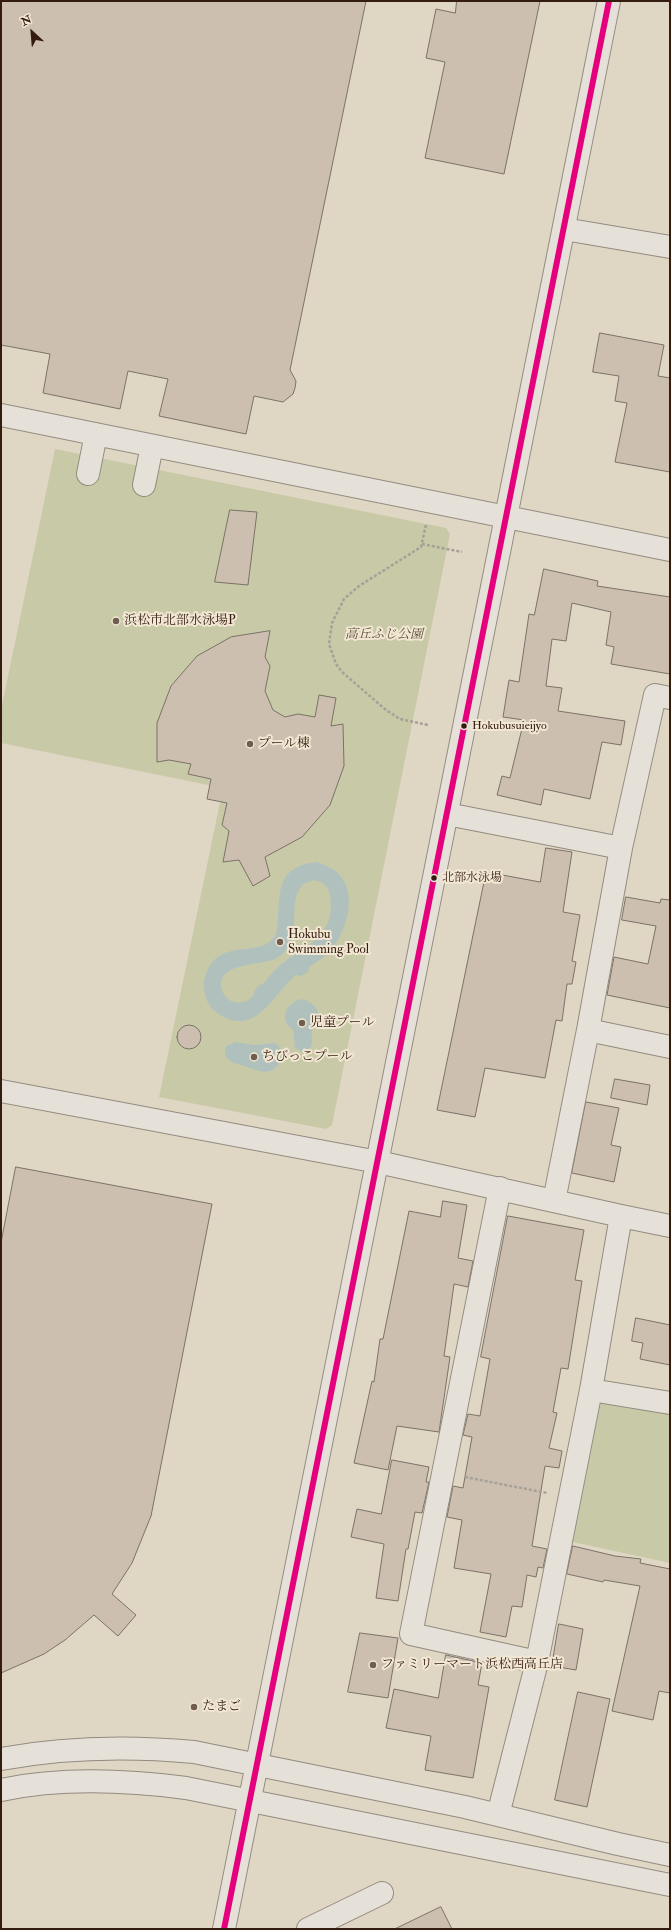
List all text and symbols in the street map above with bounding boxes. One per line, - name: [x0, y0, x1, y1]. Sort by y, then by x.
- north arrow: [12, 12, 52, 52]
- text: N: [19, 13, 34, 29]
- place label: 浜松市北部水泳場P: [124, 613, 236, 629]
- marker: 浜松市北部水泳場P: [111, 616, 121, 626]
- park label: 高丘ふじ公園: [345, 627, 423, 643]
- place label: Hokubusuieijyo: [472, 719, 547, 733]
- marker: Hokubusuieijyo: [459, 721, 469, 731]
- place label: プール棟: [258, 736, 310, 752]
- marker: プール棟: [245, 739, 255, 749]
- place label: 北部水泳場: [442, 871, 502, 885]
- marker: 北部水泳場: [429, 873, 439, 883]
- place label: Hokubu Swimming Pool: [288, 927, 369, 958]
- marker: Hokubu Swimming Pool: [275, 937, 285, 947]
- place label: 児童プール: [310, 1015, 375, 1031]
- marker: 児童プール: [297, 1018, 307, 1028]
- place label: ちびっこプール: [262, 1049, 353, 1065]
- marker: ちびっこプール: [249, 1052, 259, 1062]
- place label: ファミリーマート浜松西高丘店: [381, 1657, 563, 1673]
- marker: ファミリーマート浜松西高丘店: [368, 1660, 378, 1670]
- place label: たまご: [202, 1699, 241, 1715]
- marker: たまご: [189, 1702, 199, 1712]

